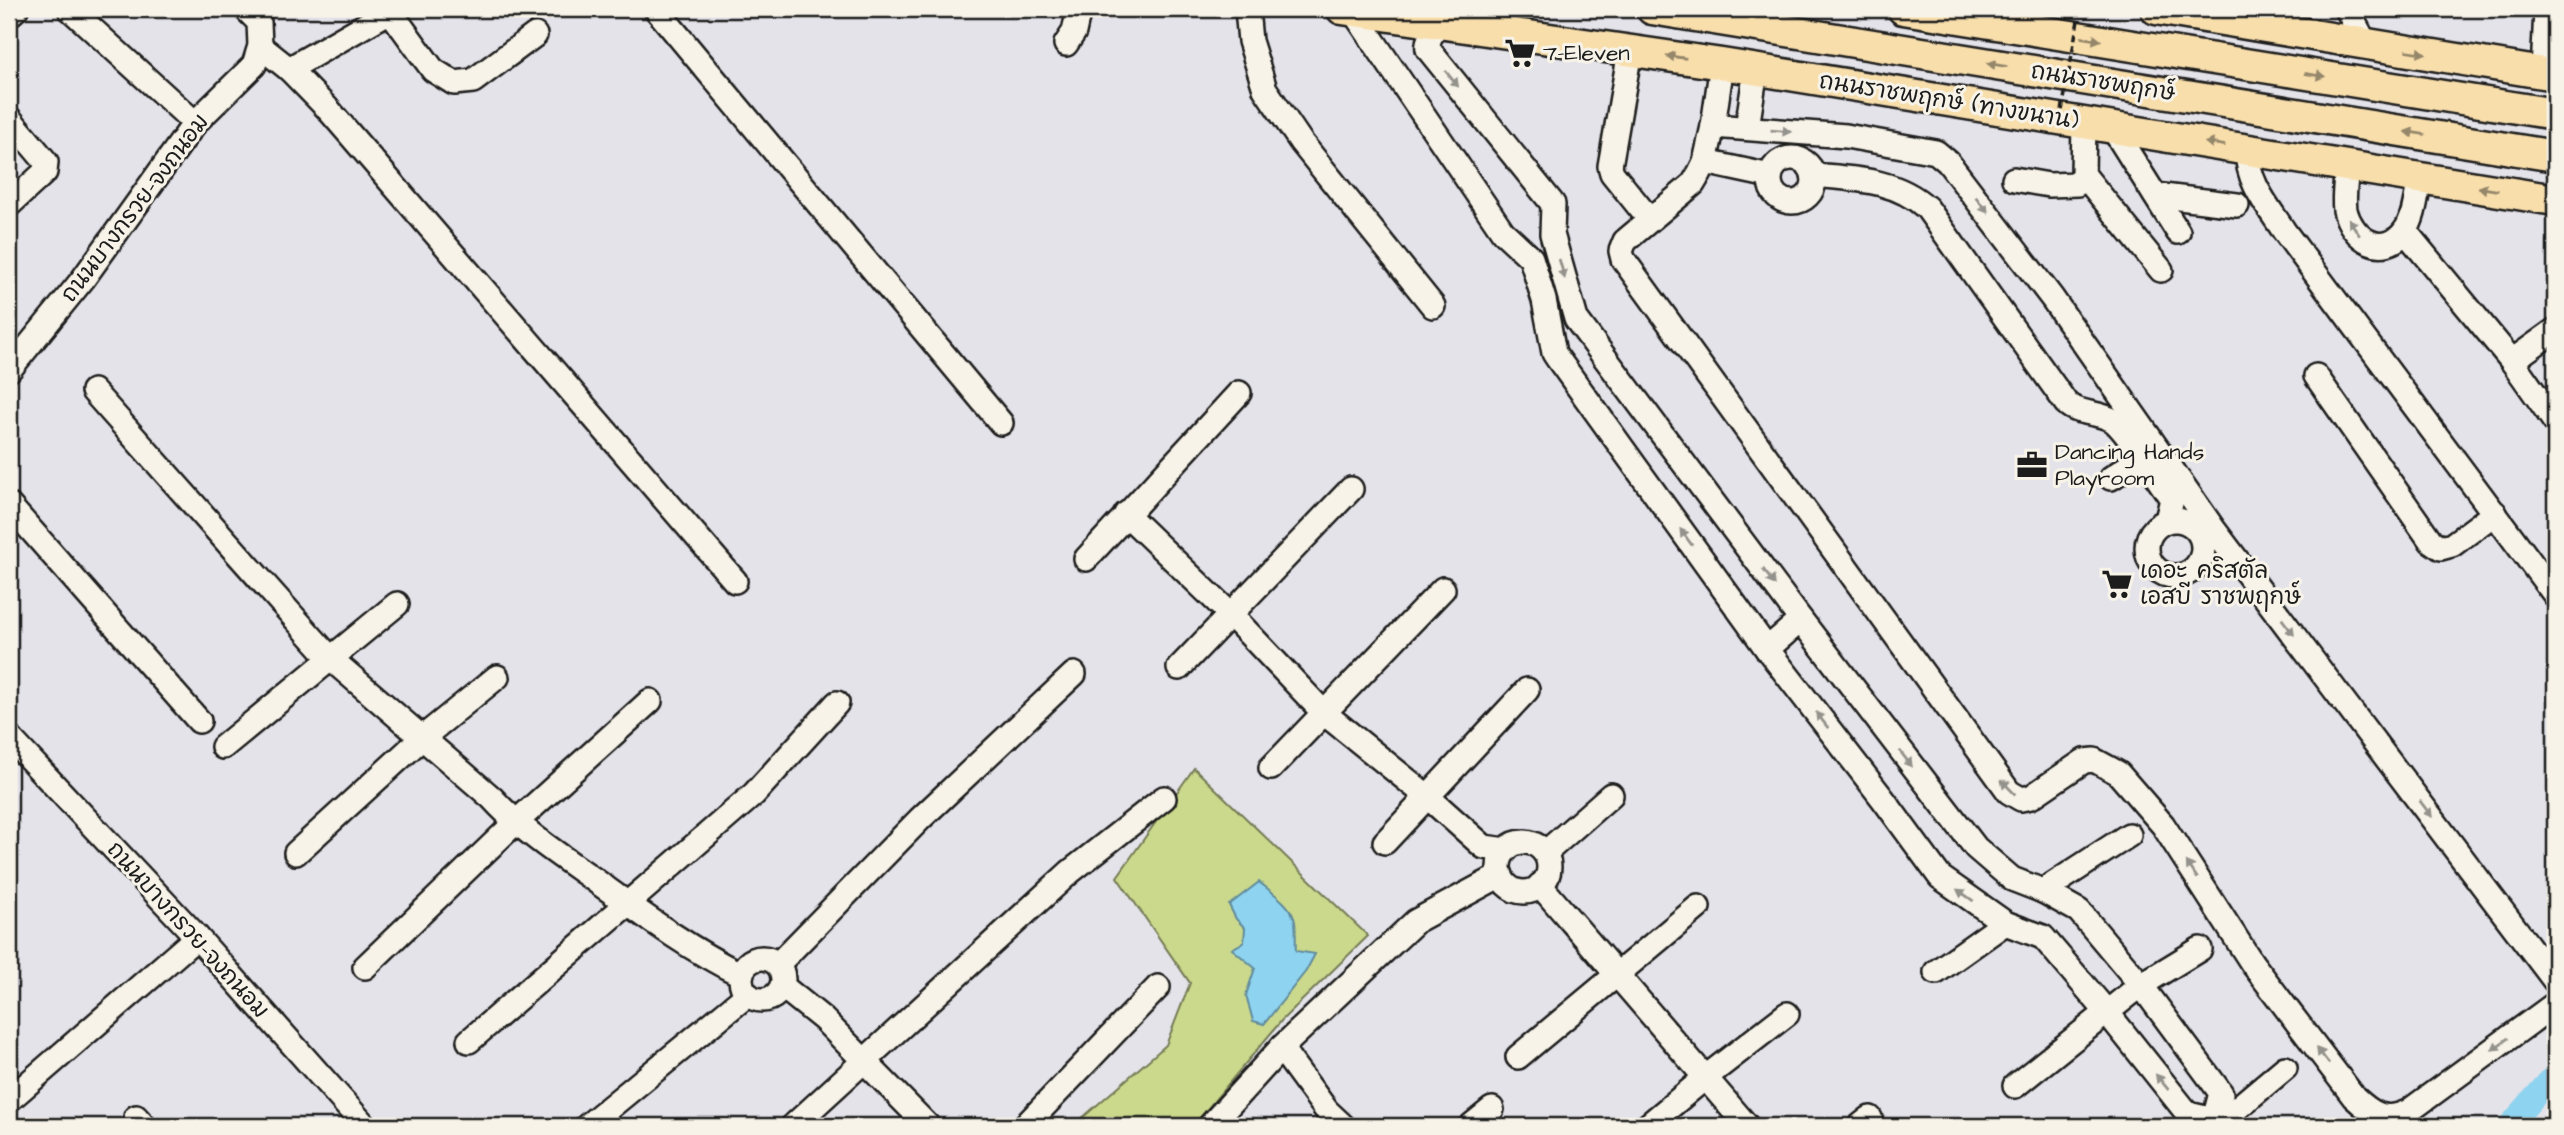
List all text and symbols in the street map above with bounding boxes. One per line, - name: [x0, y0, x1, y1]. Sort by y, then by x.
- one-way arrow: [2080, 34, 2102, 45]
- supermarket icon: 7-Eleven: [1503, 36, 1537, 70]
- place label: 7-Eleven: [1543, 37, 1630, 69]
- one-way arrow: [2405, 47, 2427, 58]
- one-way arrow: [1665, 52, 1687, 63]
- street label: ถนนราชพฤกษ์: [2029, 54, 2178, 109]
- one-way arrow: [1986, 59, 2008, 70]
- street label: ถนนราชพฤกษ์ (ทางขนาน): [1817, 64, 2081, 137]
- one-way arrow: [2305, 70, 2327, 81]
- one-way arrow: [1444, 71, 1459, 88]
- street label: ถนนบางกรวย-จงถนอม: [53, 107, 217, 309]
- one-way arrow: [1770, 126, 1792, 137]
- one-way arrow: [2404, 127, 2426, 138]
- one-way arrow: [2204, 138, 2226, 149]
- one-way arrow: [2477, 183, 2499, 194]
- one-way arrow: [1975, 196, 1989, 214]
- one-way arrow: [2347, 217, 2360, 237]
- one-way arrow: [1557, 259, 1568, 281]
- place label: Dancing Hands Playroom: [2055, 436, 2204, 495]
- office icon: Dancing Hands Playroom: [2015, 448, 2049, 482]
- one-way arrow: [1679, 528, 1693, 546]
- place label: เดอะ คริสตัล เอสบี ราชพฤกษ์: [2140, 555, 2301, 613]
- supermarket icon: เดอะ คริสตัล เอสบี ราชพฤกษ์: [2100, 567, 2134, 601]
- one-way arrow: [1762, 568, 1777, 586]
- one-way arrow: [2281, 618, 2295, 636]
- one-way arrow: [1814, 711, 1829, 729]
- one-way arrow: [1899, 750, 1913, 768]
- one-way arrow: [1999, 779, 2016, 796]
- one-way arrow: [2418, 799, 2433, 817]
- street label: ถนนบางกรวย-จงถนอม: [100, 834, 276, 1026]
- one-way arrow: [2186, 861, 2199, 880]
- one-way arrow: [1956, 888, 1974, 902]
- one-way arrow: [2491, 1037, 2509, 1051]
- one-way arrow: [2317, 1047, 2331, 1065]
- one-way arrow: [2155, 1073, 2170, 1091]

